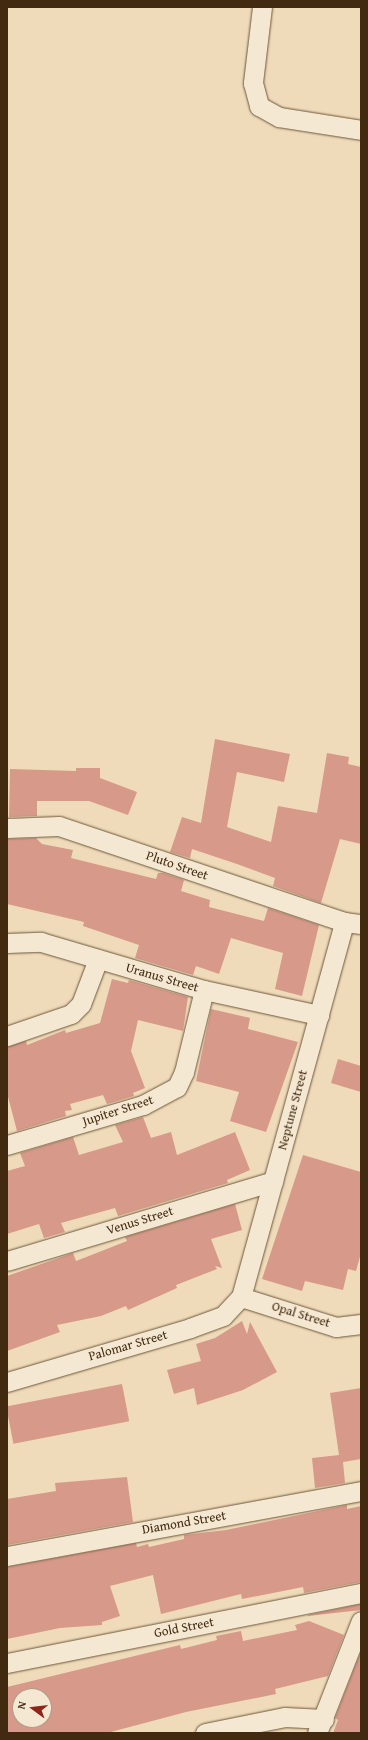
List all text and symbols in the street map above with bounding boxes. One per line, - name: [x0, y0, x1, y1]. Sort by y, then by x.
- street label: Pluto Street: [144, 848, 210, 884]
- street label: Uranus Street: [124, 960, 200, 996]
- street label: Neptune Street: [275, 1068, 311, 1152]
- street label: Jupiter Street: [81, 1092, 155, 1130]
- street label: Venus Street: [105, 1203, 175, 1239]
- street label: Opal Street: [270, 1299, 332, 1331]
- street label: Palomar Street: [87, 1327, 169, 1365]
- street label: Diamond Street: [141, 1508, 227, 1538]
- street label: Gold Street: [153, 1615, 215, 1641]
- north arrow: [12, 1688, 52, 1728]
- text: N: [13, 1700, 30, 1711]

